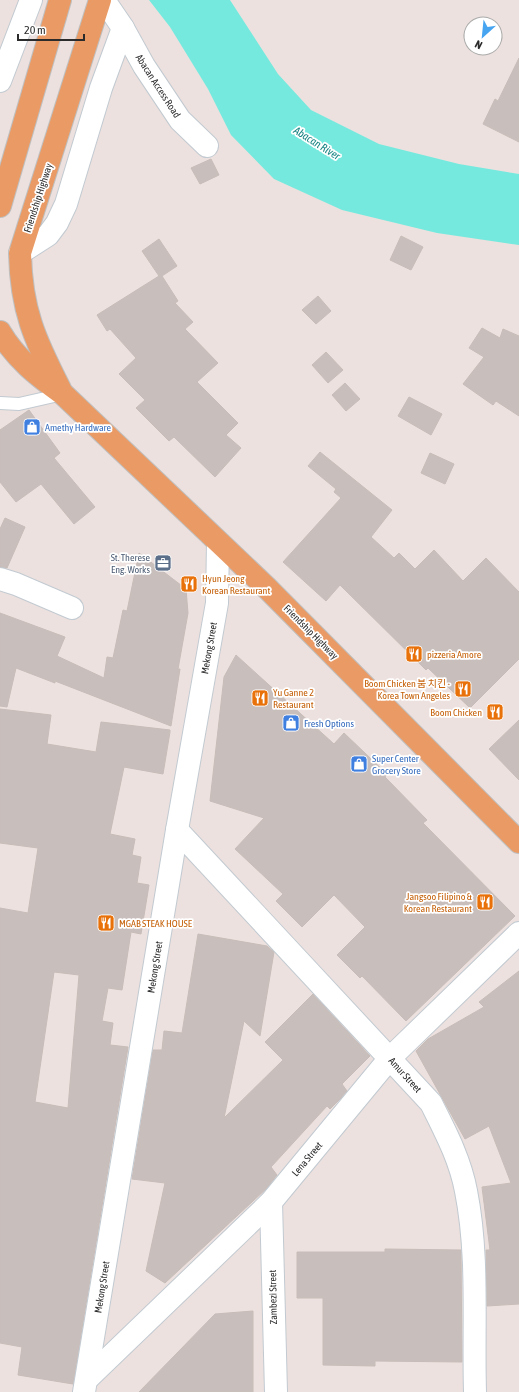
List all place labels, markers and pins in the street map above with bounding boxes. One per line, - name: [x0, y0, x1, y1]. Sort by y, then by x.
- shop icon: Amethy Hardware: [22, 417, 42, 437]
- place label: Amethy Hardware: [45, 422, 111, 433]
- place label: St. Therese Eng. Works: [111, 552, 150, 575]
- office icon: St. Therese Eng. Works: [153, 553, 173, 573]
- place label: Hyun Jeong Korean Restaurant: [202, 573, 270, 596]
- restaurant icon: Hyun Jeong Korean Restaurant: [179, 574, 199, 594]
- restaurant icon: pizzeria Amore: [404, 644, 424, 664]
- place label: pizzeria Amore: [427, 649, 482, 660]
- place label: Boom Chicken 붐 치킨 - Korea Town Angeles: [364, 678, 450, 701]
- restaurant icon: Boom Chicken 붐 치킨 - Korea Town Angeles: [453, 679, 473, 699]
- place label: Yu Ganne 2 Restaurant: [273, 687, 314, 710]
- restaurant icon: Yu Ganne 2 Restaurant: [250, 688, 270, 708]
- restaurant icon: Boom Chicken: [485, 702, 505, 722]
- place label: Boom Chicken: [430, 707, 482, 718]
- shop icon: Fresh Options: [281, 713, 301, 733]
- place label: Fresh Options: [304, 718, 354, 729]
- place label: Super Center Grocery Store: [372, 753, 421, 776]
- shop icon: Super Center Grocery Store: [349, 754, 369, 774]
- place label: Jangsoo Filipino & Korean Restaurant: [404, 891, 473, 914]
- restaurant icon: Jangsoo Filipino & Korean Restaurant: [475, 892, 495, 912]
- restaurant icon: MGAB STEAK HOUSE: [96, 913, 116, 933]
- place label: MGAB STEAK HOUSE: [119, 918, 193, 929]

